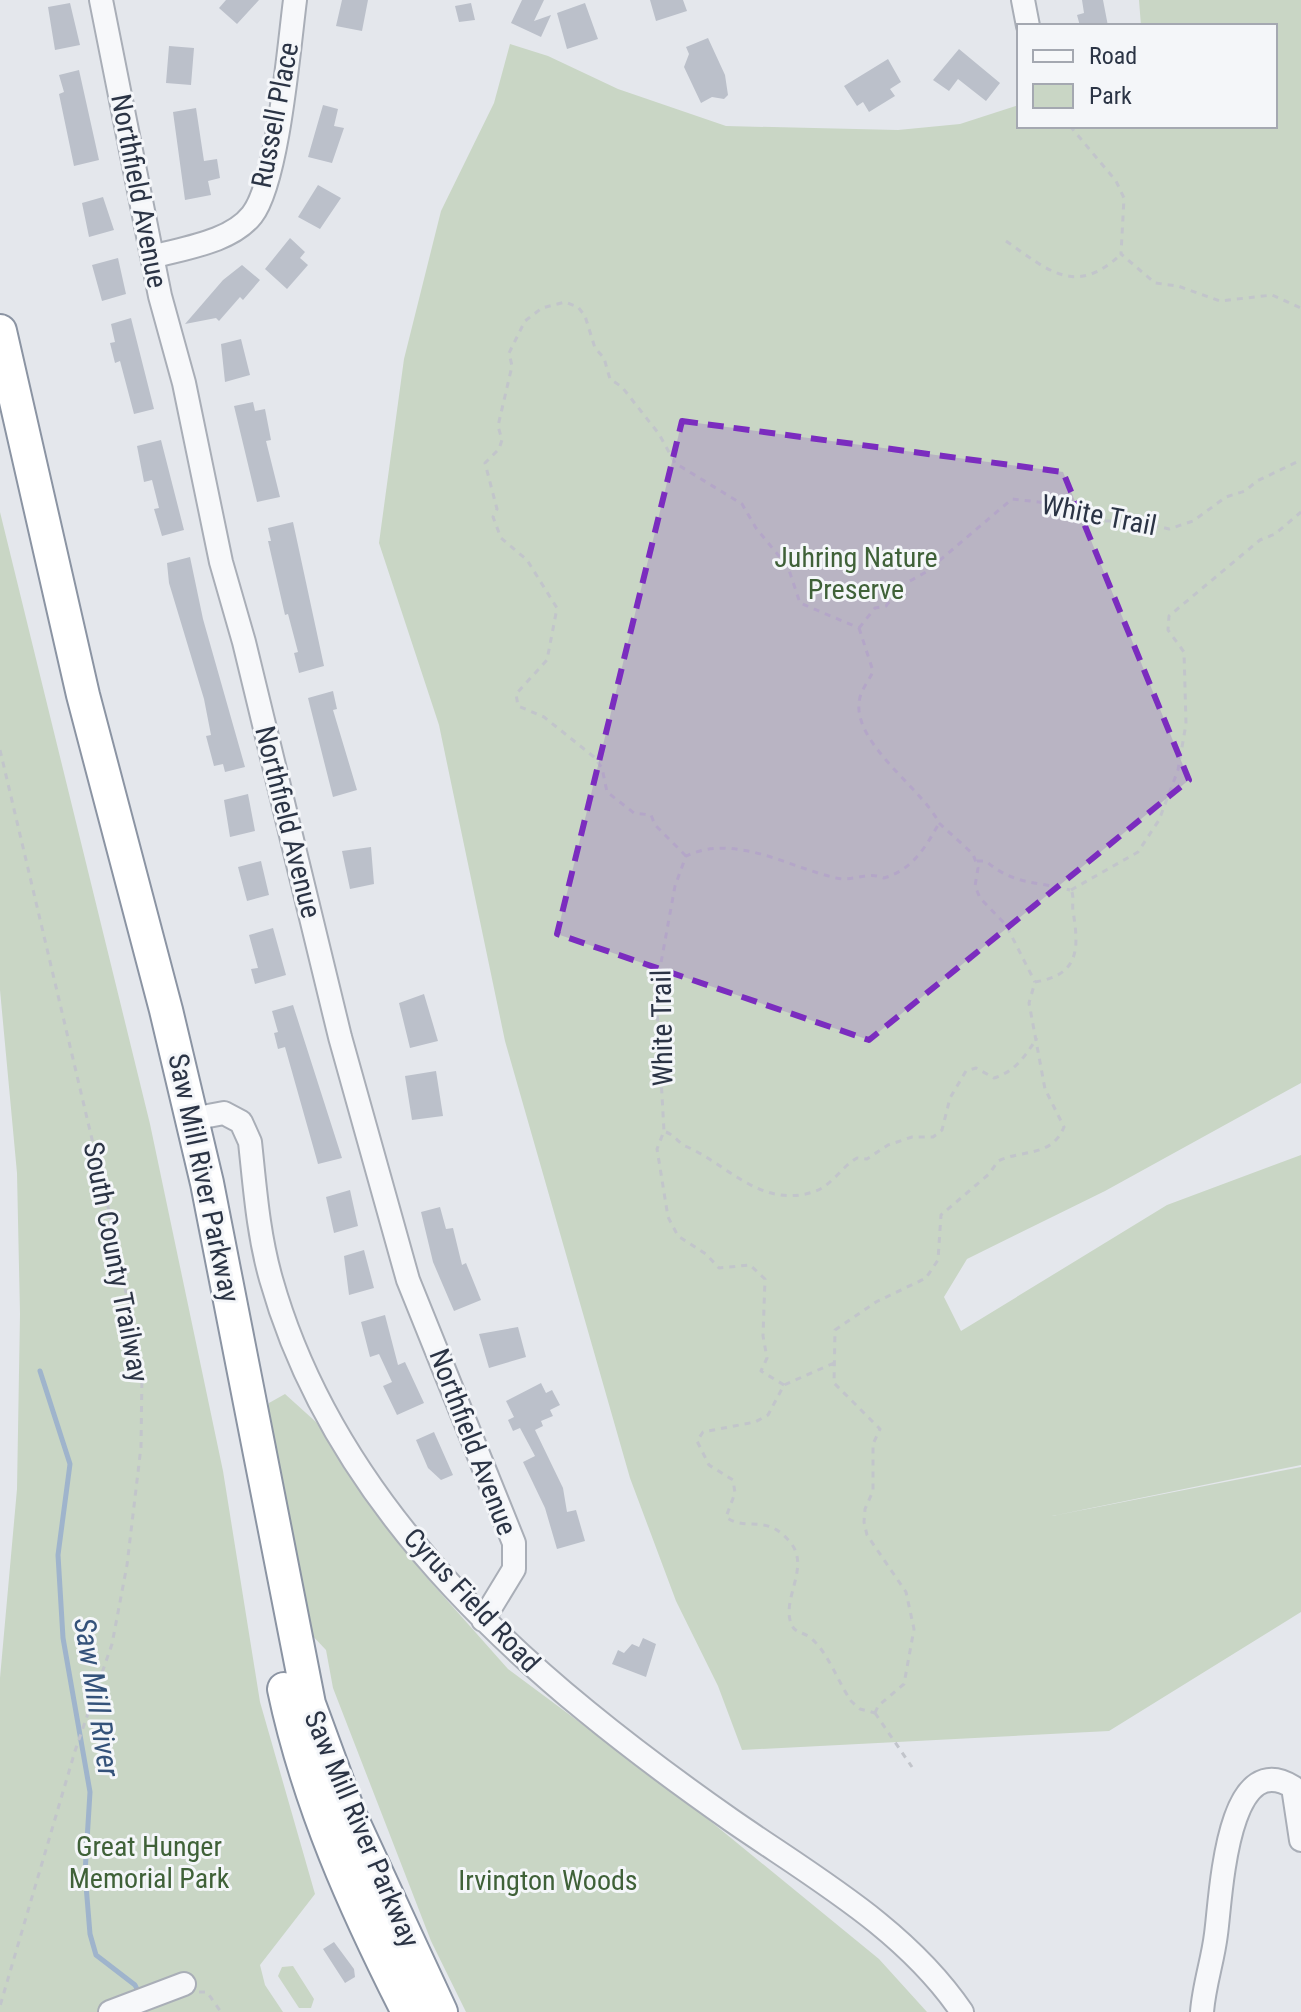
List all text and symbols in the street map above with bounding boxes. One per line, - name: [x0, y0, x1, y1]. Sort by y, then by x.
- legend: [1017, 24, 1277, 128]
- street label: Russell Place: [245, 39, 305, 191]
- text: Road: [1089, 42, 1137, 70]
- text: Park: [1089, 82, 1132, 110]
- street label: Northfield Avenue: [104, 91, 174, 291]
- street label: White Trail: [1039, 488, 1159, 542]
- park label: Juhring Nature Preserve: [774, 541, 938, 606]
- street label: Northfield Avenue: [248, 723, 328, 921]
- street label: White Trail: [644, 970, 680, 1086]
- street label: Saw Mill River Parkway: [161, 1051, 247, 1306]
- street label: South County Trailway: [77, 1139, 156, 1385]
- street label: Northfield Avenue: [422, 1344, 524, 1540]
- street label: Cyrus Field Road: [397, 1521, 547, 1679]
- water label: Saw Mill River: [67, 1615, 127, 1780]
- street label: Saw Mill River Parkway: [297, 1706, 427, 1952]
- park label: Great Hunger Memorial Park: [69, 1830, 230, 1895]
- park label: Irvington Woods: [458, 1864, 638, 1897]

